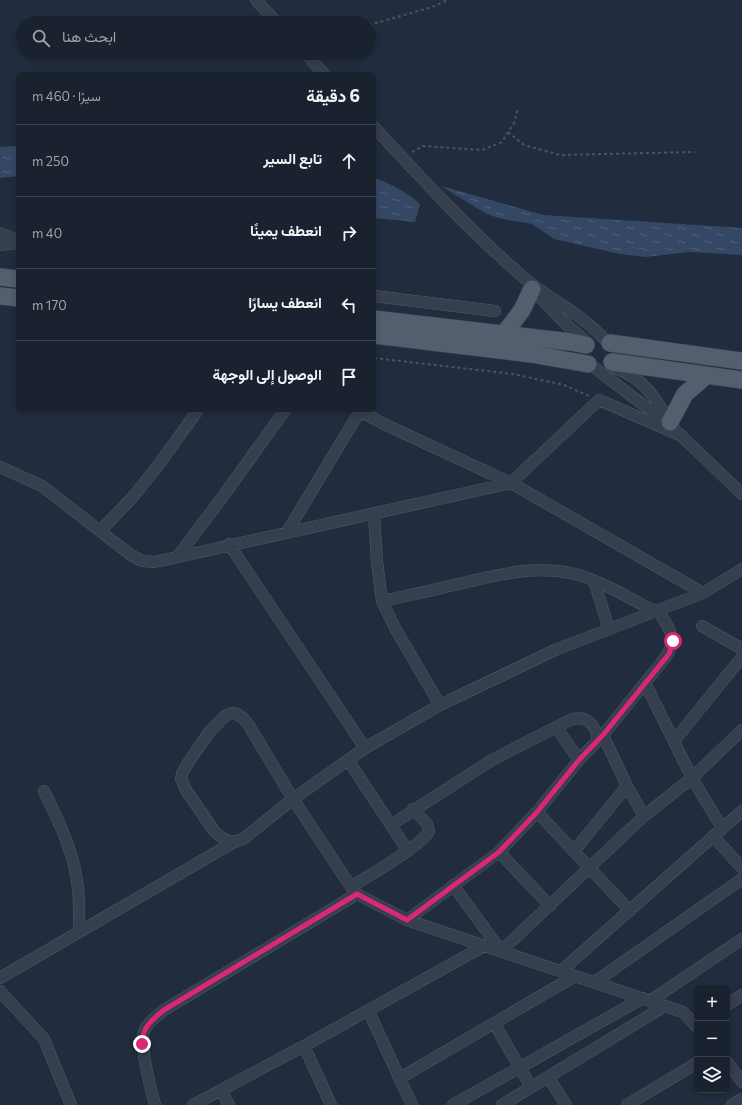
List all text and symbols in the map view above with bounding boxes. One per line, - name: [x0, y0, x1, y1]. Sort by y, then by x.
- search box: [16, 16, 376, 60]
- icon: search: [30, 27, 52, 49]
- text: ابحث هنا: [62, 27, 116, 45]
- text: 6 دقيقة: [306, 85, 360, 106]
- text: سيرًا · 460 m: [32, 88, 101, 104]
- text: تابع السير: [263, 149, 322, 167]
- icon: ahead: [338, 150, 360, 172]
- text: 250 m: [32, 153, 69, 169]
- text: انعطف يمينًا: [250, 221, 322, 239]
- icon: right: [338, 222, 360, 244]
- text: 40 m: [32, 225, 62, 241]
- text: انعطف يسارًا: [248, 293, 322, 311]
- icon: left: [338, 294, 360, 316]
- text: 170 m: [32, 297, 67, 313]
- text: الوصول إلى الوجهة: [213, 365, 322, 383]
- icon: arrive: [338, 366, 360, 388]
- route start: [664, 632, 682, 650]
- map controls: [694, 985, 730, 1093]
- button: +: [694, 985, 730, 1021]
- button: −: [694, 1021, 730, 1057]
- route end: [133, 1035, 151, 1053]
- button: layers: [694, 1057, 730, 1093]

